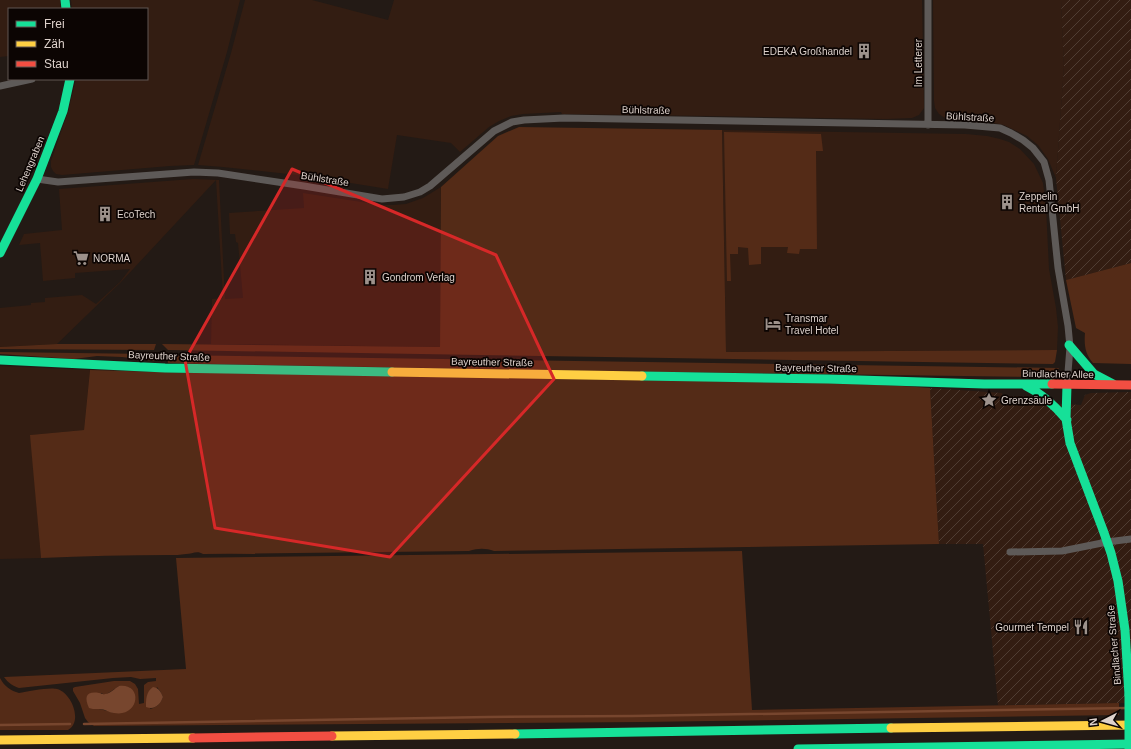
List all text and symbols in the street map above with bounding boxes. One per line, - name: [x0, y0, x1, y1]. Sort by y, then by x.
- legend: [8, 8, 148, 80]
- text: Frei: [44, 17, 65, 31]
- text: Zäh: [44, 37, 65, 51]
- street label: Im Letterer: [913, 38, 924, 87]
- building icon: EDEKA Großhandel: [855, 42, 873, 60]
- place label: EDEKA Großhandel: [763, 46, 852, 57]
- text: Stau: [44, 57, 69, 71]
- street label: Bühlstraße: [622, 104, 671, 116]
- street label: Bühlstraße: [946, 110, 995, 124]
- street label: Lehengraben: [13, 135, 47, 193]
- street label: Bühlstraße: [300, 170, 350, 188]
- place label: Zeppelin Rental GmbH: [1019, 191, 1080, 214]
- building icon: Zeppelin Rental GmbH: [998, 193, 1016, 211]
- building icon: EcoTech: [96, 205, 114, 223]
- place label: EcoTech: [117, 209, 155, 220]
- supermarket icon: NORMA: [72, 249, 90, 267]
- place label: NORMA: [93, 253, 131, 264]
- building icon: Gondrom Verlag: [361, 268, 379, 286]
- place label: Gondrom Verlag: [382, 272, 455, 283]
- place label: Transmar Travel Hotel: [785, 313, 839, 336]
- hotel icon: Transmar Travel Hotel: [764, 315, 782, 333]
- street label: Bayreuther Straße: [128, 349, 210, 363]
- street label: Bayreuther Straße: [451, 356, 533, 368]
- street label: Bayreuther Straße: [775, 362, 857, 374]
- street label: Bindlacher Allee: [1022, 368, 1094, 380]
- place icon: Grenzsäule: [980, 391, 998, 409]
- place label: Grenzsäule: [1001, 395, 1053, 406]
- street label: Bindlacher Straße: [1105, 604, 1123, 685]
- restaurant icon: Gourmet Tempel: [1072, 618, 1090, 636]
- place label: Gourmet Tempel: [995, 622, 1069, 633]
- north arrow: [1083, 701, 1123, 741]
- text: N: [1087, 717, 1099, 727]

